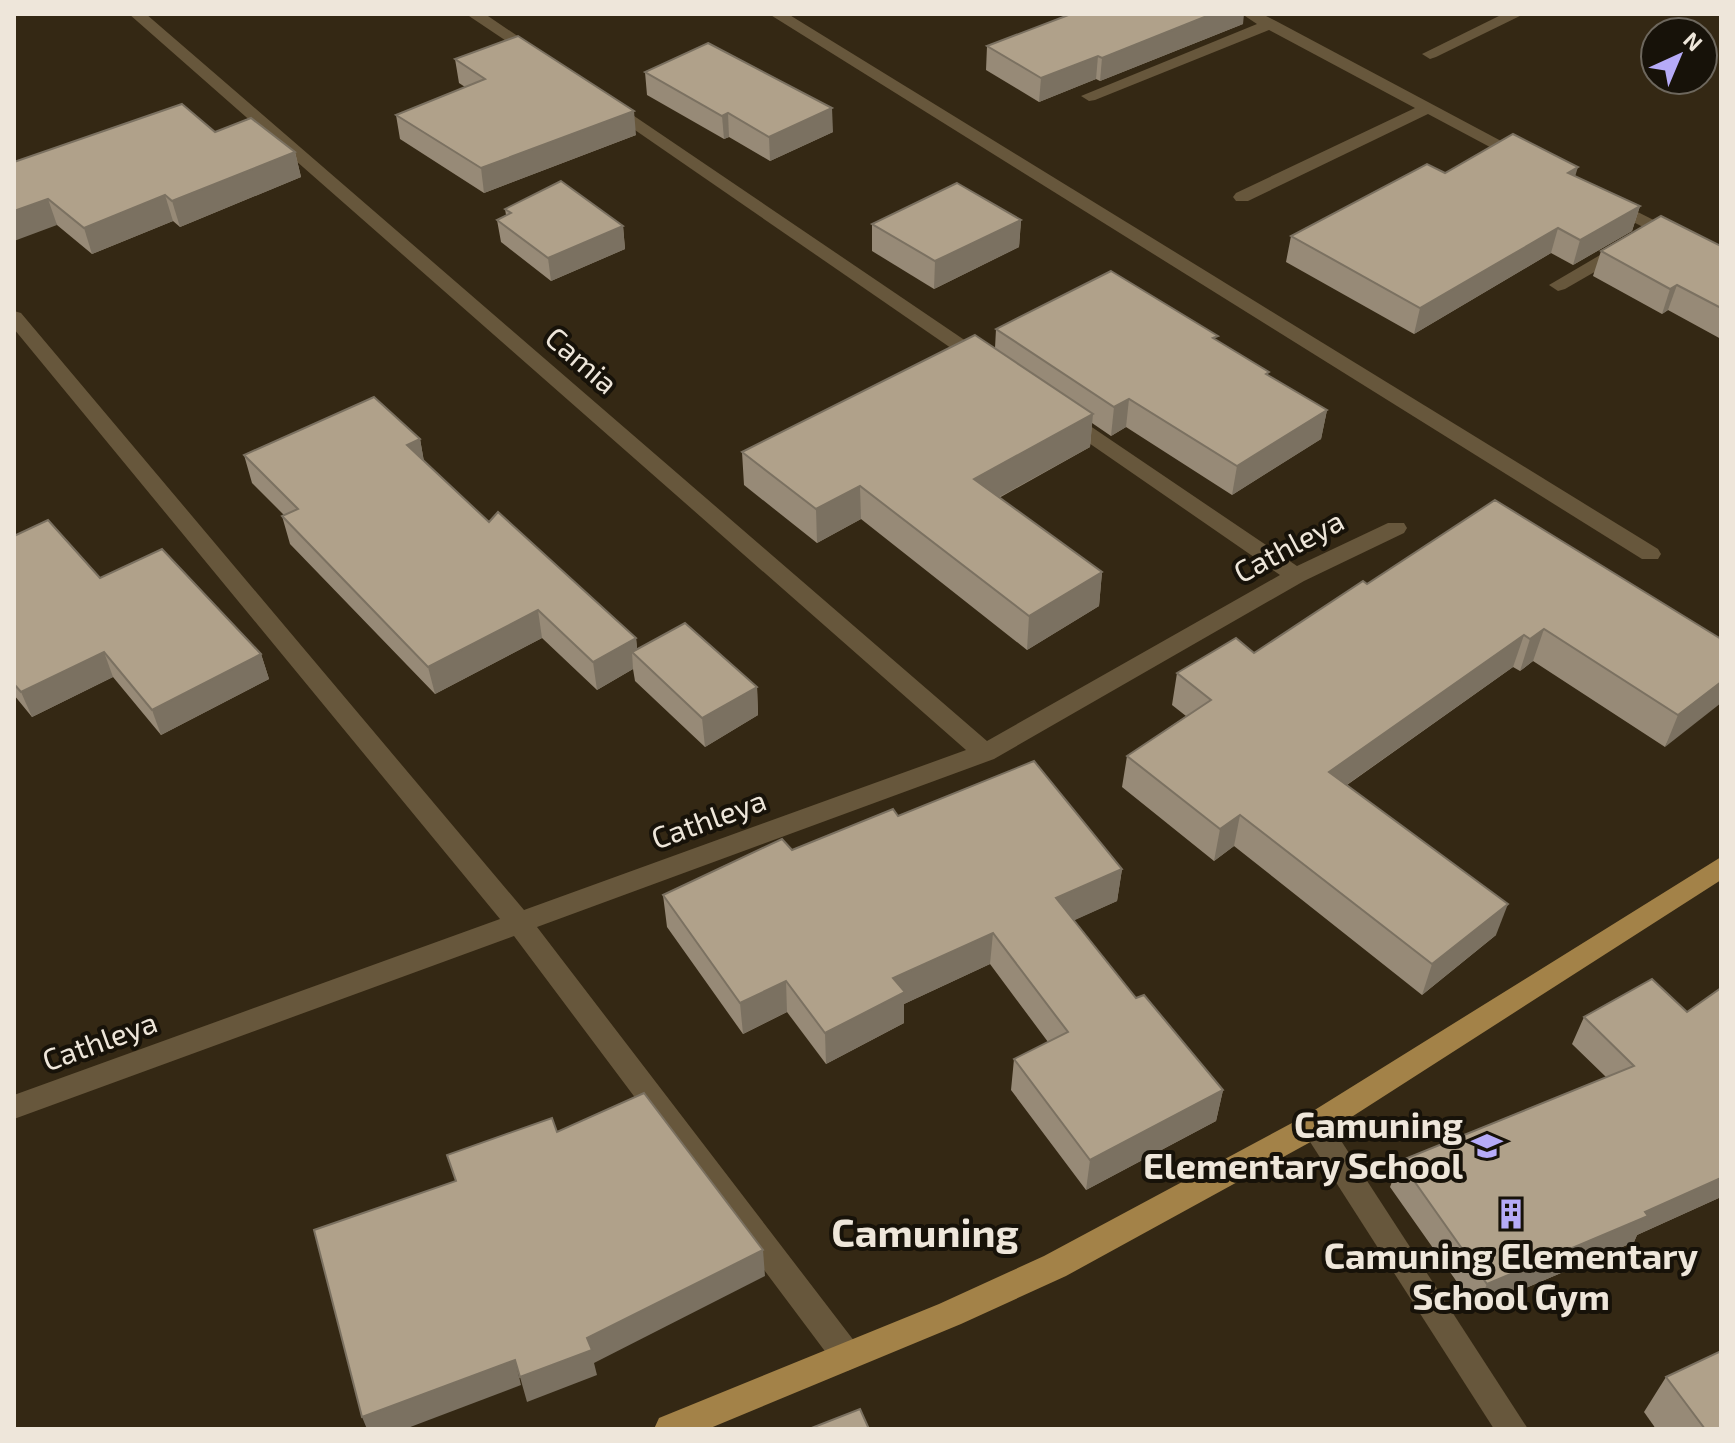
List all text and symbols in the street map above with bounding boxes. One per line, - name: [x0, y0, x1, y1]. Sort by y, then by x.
- north arrow: [1639, 16, 1719, 96]
- text: N: [1679, 26, 1708, 56]
- street label: Camia: [539, 318, 626, 401]
- street label: Cathleya: [1227, 501, 1349, 589]
- street label: Cathleya: [646, 781, 771, 855]
- street label: Cathleya: [37, 1003, 162, 1077]
- place label: Camuning Elementary School: [1143, 1102, 1463, 1187]
- school or university icon: Camuning Elementary School: [1470, 1129, 1504, 1163]
- building icon: Camuning Elementary School Gym: [1494, 1197, 1528, 1231]
- district label: Camuning: [831, 1207, 1019, 1255]
- place label: Camuning Elementary School Gym: [1324, 1233, 1699, 1318]

